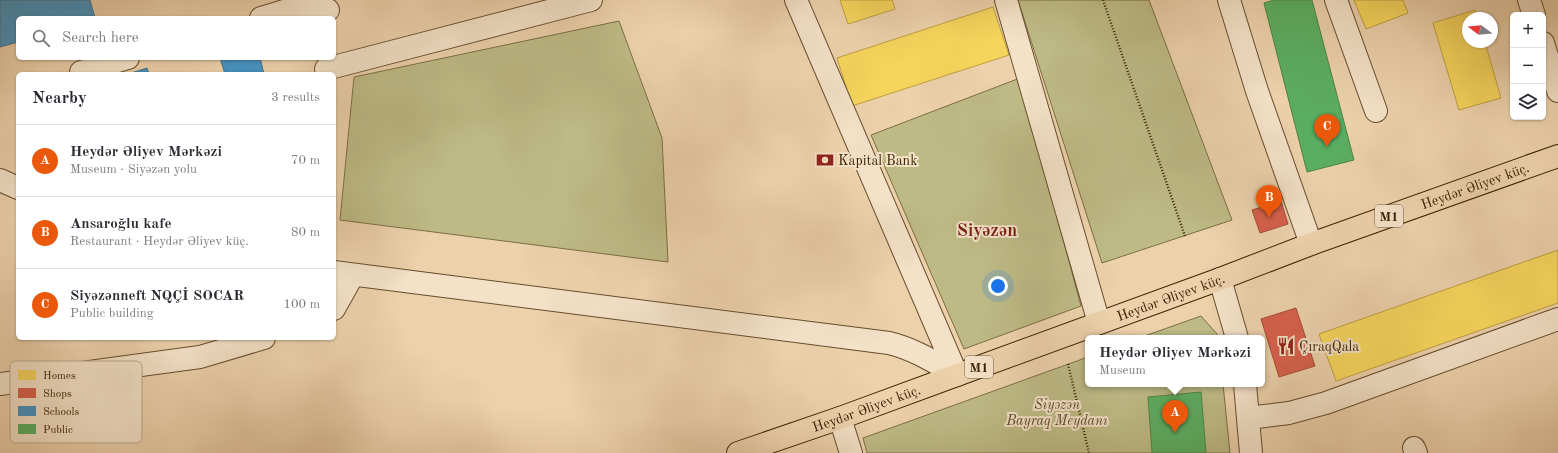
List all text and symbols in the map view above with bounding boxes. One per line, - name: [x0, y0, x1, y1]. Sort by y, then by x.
- north arrow: [1462, 12, 1498, 48]
- map controls: [1510, 12, 1546, 120]
- button: +: [1510, 12, 1546, 48]
- search box: [16, 16, 336, 60]
- icon: search: [30, 27, 52, 49]
- text: Search here: [62, 31, 139, 46]
- button: −: [1510, 48, 1546, 84]
- button: layers: [1510, 84, 1546, 120]
- text: Nearby: [32, 90, 87, 107]
- text: 3 results: [271, 91, 320, 104]
- pin: C: [1314, 114, 1340, 147]
- text: Heydər Əliyev Mərkəzi: [70, 145, 222, 160]
- bank icon: Kapital Bank: [815, 150, 835, 170]
- text: A: [40, 154, 50, 167]
- text: 70 m: [291, 154, 320, 167]
- place label: Kapital Bank: [838, 154, 917, 168]
- street label: Heydər Əliyev küç.: [1419, 161, 1531, 212]
- text: Museum · Siyəzən yolu: [70, 163, 197, 176]
- pin: B: [1256, 185, 1282, 218]
- road number: M1: [1375, 205, 1403, 227]
- text: Ansaroğlu kafe: [70, 217, 172, 232]
- district label: Siyəzən: [957, 222, 1017, 240]
- text: B: [40, 226, 50, 239]
- text: 80 m: [291, 226, 320, 239]
- text: Restaurant · Heydər Əliyev küç.: [70, 235, 249, 248]
- street label: Heydər Əliyev küç.: [1115, 272, 1227, 324]
- your location: [988, 276, 1008, 296]
- text: Siyəzənneft NQÇİ SOCAR: [70, 289, 244, 304]
- text: C: [41, 298, 49, 311]
- text: 100 m: [283, 298, 320, 311]
- text: Public building: [70, 307, 154, 320]
- popup: [1085, 335, 1265, 387]
- restaurant icon: ÇıraqQala: [1276, 336, 1296, 356]
- place label: ÇıraqQala: [1299, 340, 1359, 354]
- text: Heydər Əliyev Mərkəzi: [1099, 346, 1251, 361]
- road number: M1: [965, 356, 993, 378]
- legend: [10, 361, 142, 443]
- text: Museum: [1099, 364, 1146, 377]
- text: Homes: [43, 371, 76, 382]
- street label: Heydər Əliyev küç.: [811, 383, 923, 435]
- text: Shops: [43, 389, 72, 400]
- park label: Siyəzən Bayraq Meydanı: [1005, 398, 1108, 429]
- pin: A: [1162, 400, 1188, 433]
- text: Schools: [43, 407, 79, 418]
- text: Public: [43, 425, 73, 436]

